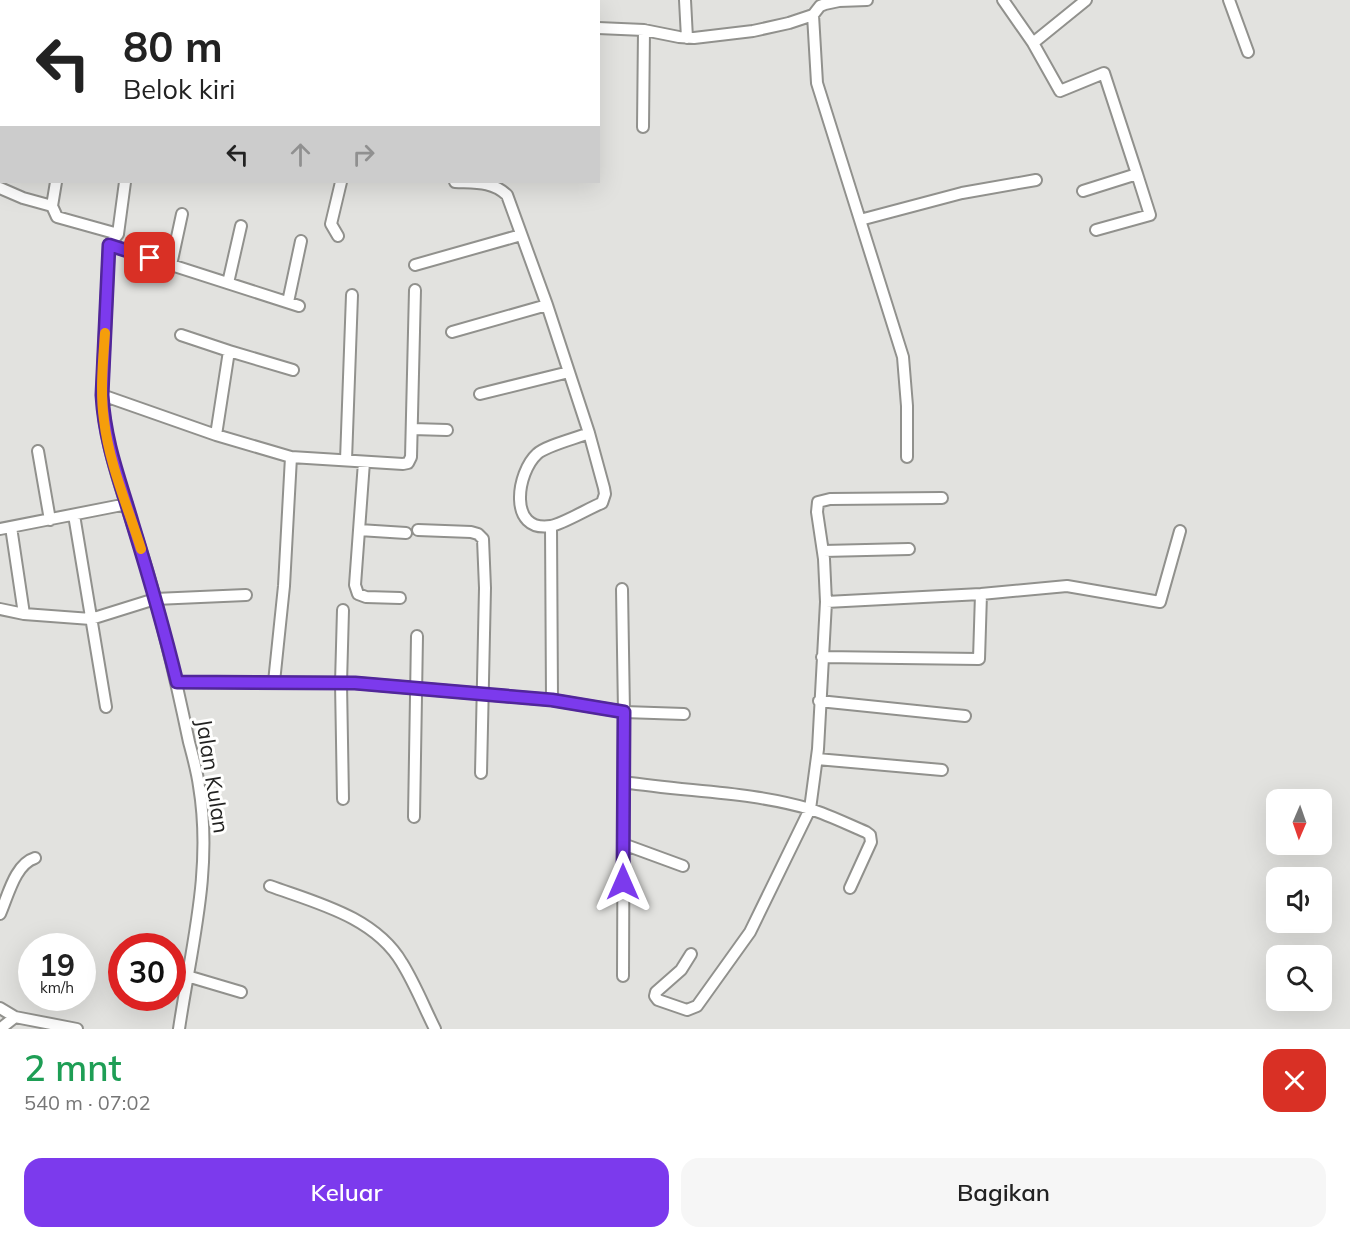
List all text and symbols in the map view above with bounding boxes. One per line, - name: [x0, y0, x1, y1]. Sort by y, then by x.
- text: 80 m: [123, 20, 223, 73]
- icon: left: [24, 24, 102, 102]
- text: Belok kiri: [123, 72, 235, 106]
- icon: left: [221, 138, 254, 171]
- icon: ahead: [284, 138, 317, 171]
- icon: right: [347, 138, 380, 171]
- pin: [124, 232, 175, 283]
- icon: arrive: [133, 241, 166, 274]
- street label: Jalan Kulan: [190, 717, 236, 835]
- north arrow: [1266, 789, 1332, 855]
- map controls: [1266, 789, 1332, 1011]
- position arrow: [591, 850, 655, 914]
- button: sound: [1266, 867, 1332, 933]
- speed limit sign: 30: [108, 933, 186, 1011]
- button: search: [1266, 945, 1332, 1011]
- text: 19: [39, 946, 75, 984]
- text: km/h: [40, 978, 74, 997]
- text: 2 mnt: [24, 1045, 122, 1090]
- button: close: [1263, 1049, 1326, 1112]
- text: 540 m · 07:02: [24, 1090, 150, 1115]
- button: Keluar: [24, 1158, 669, 1227]
- button: Bagikan: [681, 1158, 1326, 1227]

